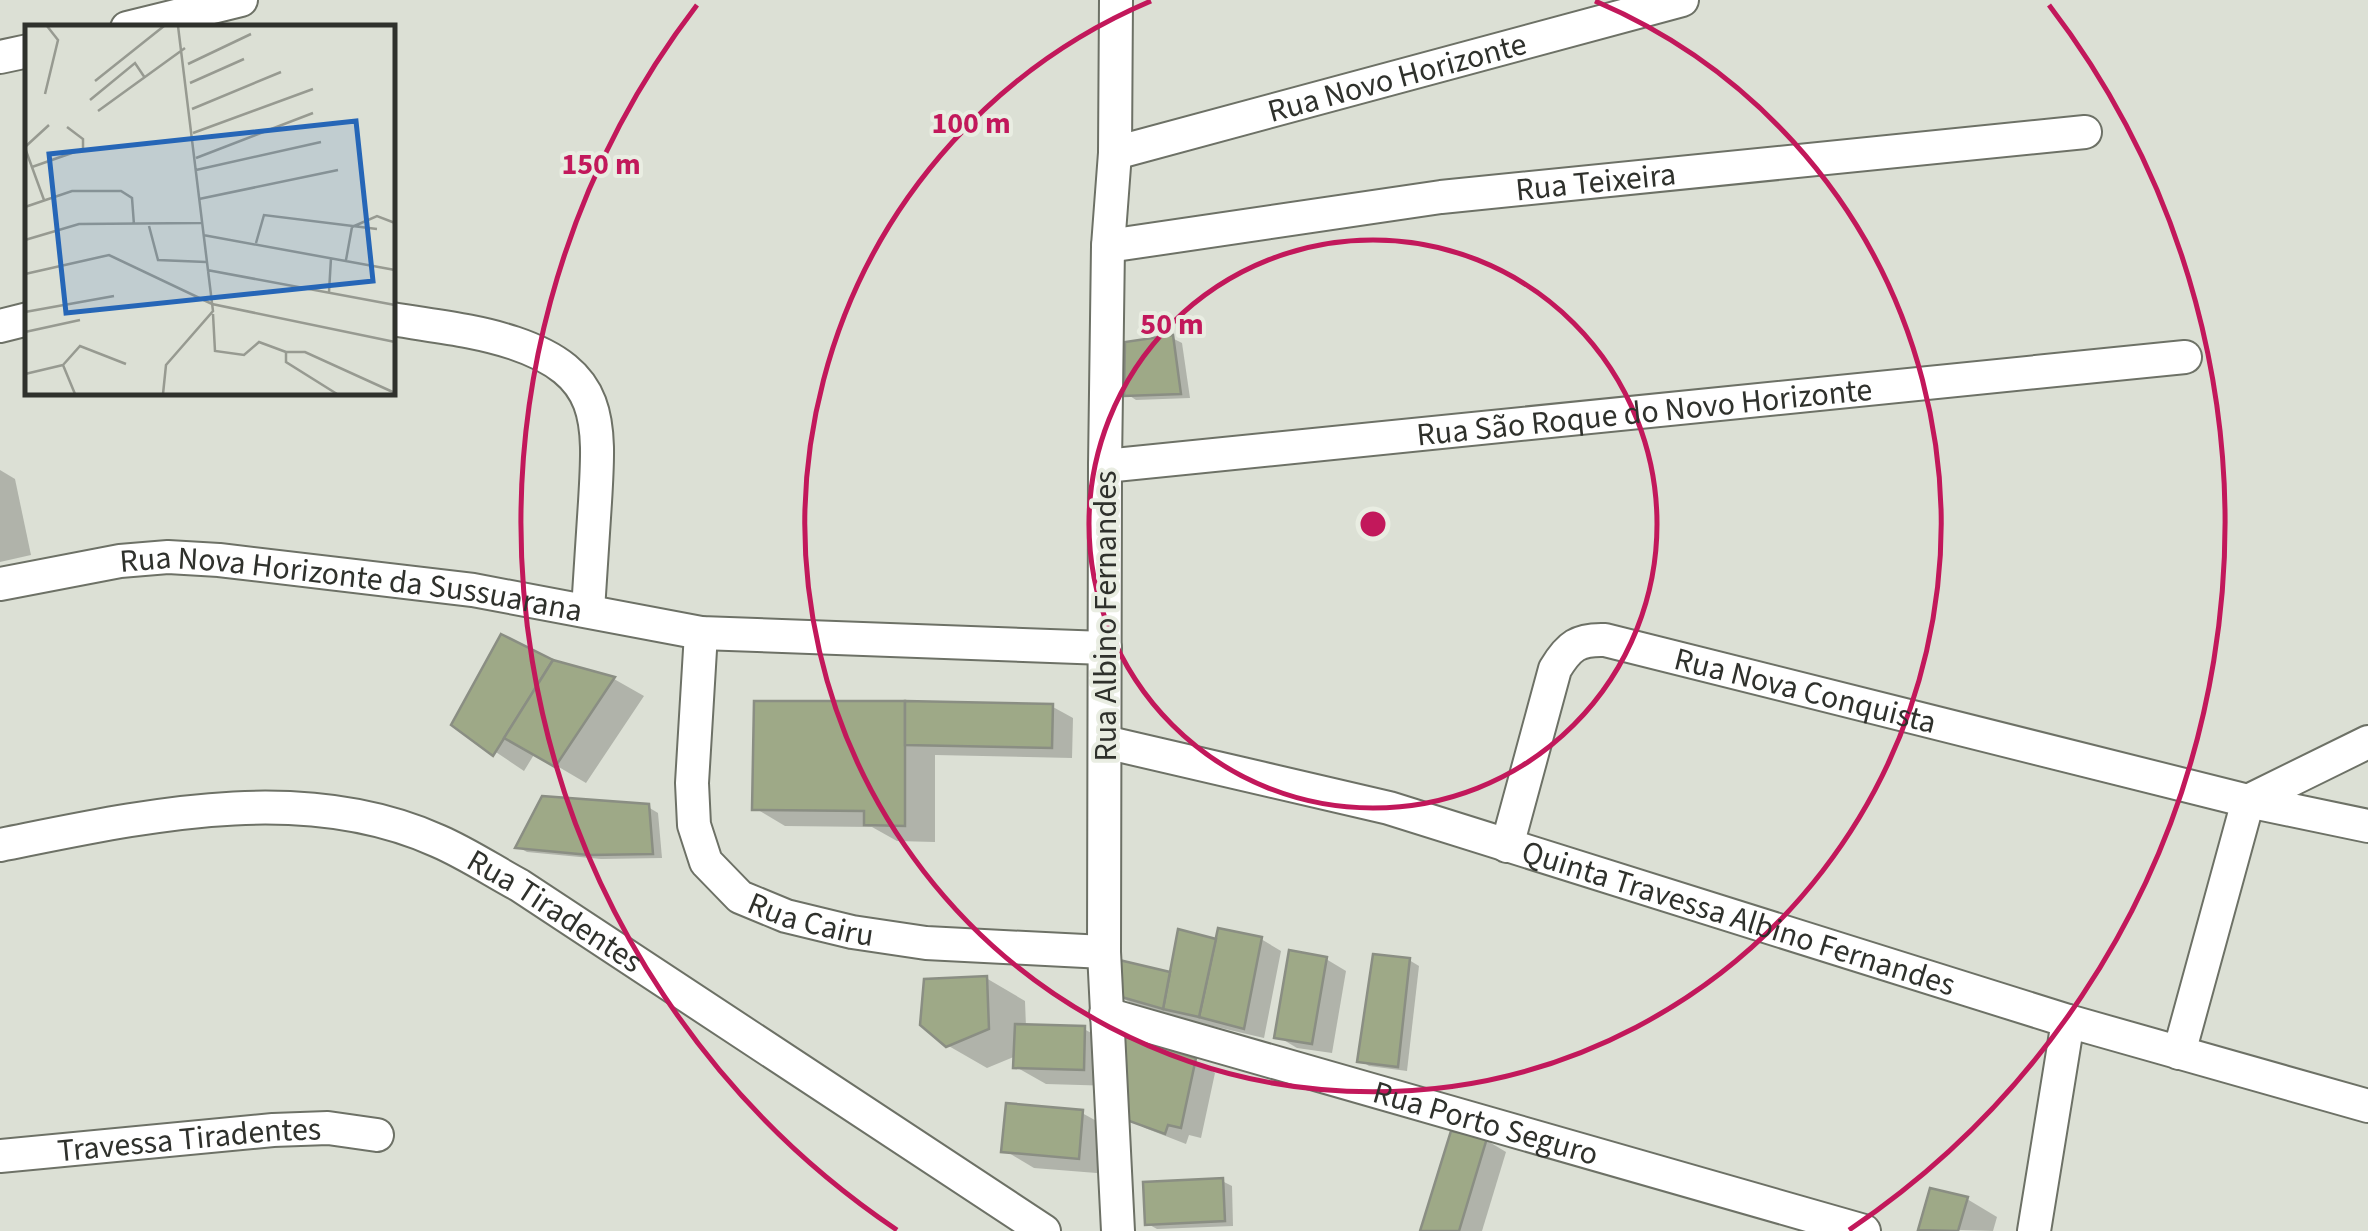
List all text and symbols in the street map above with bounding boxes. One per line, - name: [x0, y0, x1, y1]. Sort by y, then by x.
- street label: Rua Novo Horizonte: [1263, 21, 1532, 135]
- inset map: [25, 25, 395, 395]
- text: 100 m: [931, 102, 1011, 145]
- text: 150 m: [561, 143, 641, 186]
- street label: Rua Teixeira: [1513, 151, 1678, 213]
- text: 50 m: [1140, 303, 1204, 346]
- street label: Rua São Roque do Novo Horizonte: [1414, 367, 1874, 458]
- street label: Rua Albino Fernandes: [1083, 470, 1129, 762]
- centre of rings: [1355, 506, 1391, 542]
- street label: Rua Nova Horizonte da Sussuarana: [118, 535, 586, 634]
- street label: Rua Nova Conquista: [1669, 636, 1941, 746]
- street label: Quinta Travessa Albino Fernandes: [1516, 829, 1961, 1008]
- street label: Rua Tiradentes: [458, 838, 652, 985]
- street label: Rua Cairu: [741, 881, 877, 959]
- street label: Rua Porto Seguro: [1367, 1070, 1604, 1178]
- street label: Travessa Tiradentes: [55, 1106, 322, 1174]

